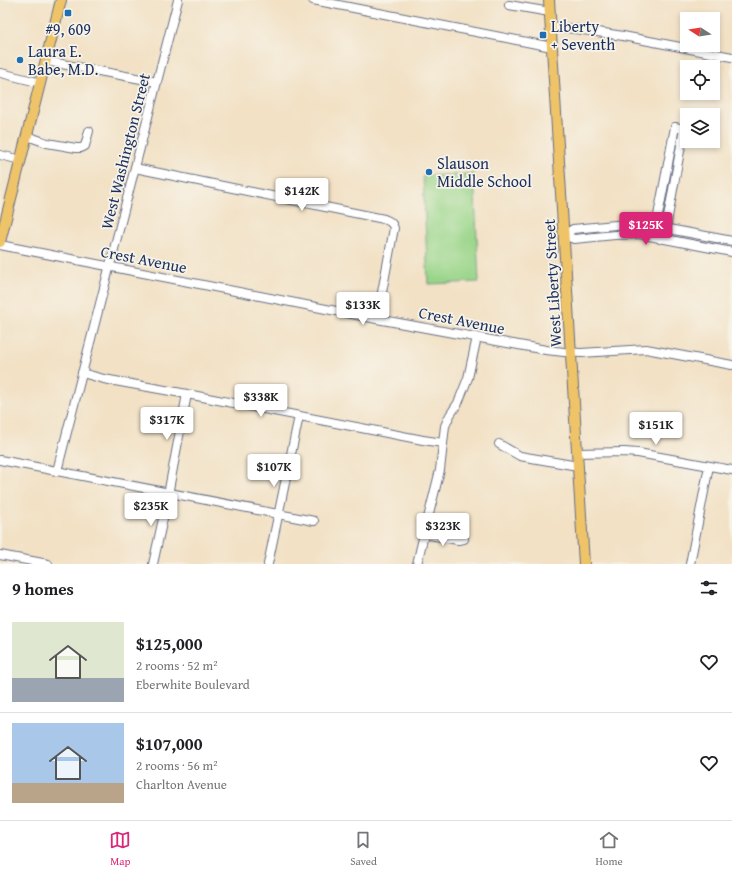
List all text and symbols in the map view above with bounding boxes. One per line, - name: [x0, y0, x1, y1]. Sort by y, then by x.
- marker: #9, 609: [63, 8, 73, 18]
- north arrow: [680, 12, 720, 52]
- map controls: [680, 12, 720, 148]
- place label: Liberty + Seventh: [551, 14, 615, 56]
- place label: #9, 609: [45, 17, 91, 41]
- marker: Liberty + Seventh: [538, 30, 548, 40]
- place label: Laura E. Babe, M.D.: [28, 39, 99, 81]
- marker: Laura E. Babe, M.D.: [15, 55, 25, 65]
- button: locate: [680, 60, 720, 100]
- street label: West Washington Street: [94, 70, 156, 232]
- button: layers: [680, 108, 720, 148]
- place label: Slauson Middle School: [437, 151, 532, 193]
- marker: Slauson Middle School: [424, 167, 434, 177]
- pin: $142K: [274, 178, 330, 212]
- text: $142K: [284, 181, 320, 200]
- pin: $125K: [618, 212, 674, 246]
- text: $125K: [628, 215, 664, 234]
- street label: West Liberty Street: [537, 218, 567, 348]
- street label: Crest Avenue: [99, 239, 189, 279]
- pin: $133K: [335, 292, 391, 326]
- text: $133K: [345, 295, 381, 314]
- street label: Crest Avenue: [417, 300, 507, 340]
- pin: $338K: [233, 384, 289, 418]
- text: $338K: [243, 387, 279, 406]
- pin: $317K: [139, 407, 195, 441]
- text: $317K: [149, 410, 185, 429]
- pin: $151K: [628, 412, 684, 446]
- text: $151K: [638, 415, 674, 434]
- pin: $107K: [246, 454, 302, 488]
- text: $107K: [256, 457, 292, 476]
- pin: $235K: [123, 493, 179, 527]
- text: $235K: [133, 496, 169, 515]
- pin: $323K: [415, 513, 471, 547]
- text: $323K: [425, 516, 461, 535]
- text: 9 homes: [12, 576, 74, 601]
- icon: filters: [698, 577, 720, 599]
- text: $125,000: [136, 631, 202, 656]
- icon: home: [44, 638, 92, 686]
- icon: heart: [698, 651, 720, 673]
- text: 2 rooms · 52 m²: [136, 656, 218, 675]
- text: Eberwhite Boulevard: [136, 675, 250, 694]
- text: $107,000: [136, 731, 202, 756]
- icon: home: [44, 739, 92, 787]
- icon: heart: [698, 752, 720, 774]
- text: 2 rooms · 56 m²: [136, 756, 218, 775]
- text: Charlton Avenue: [136, 775, 227, 794]
- tab: Map: [109, 829, 131, 869]
- tab: Saved: [350, 829, 377, 869]
- tab: Home: [596, 829, 623, 869]

